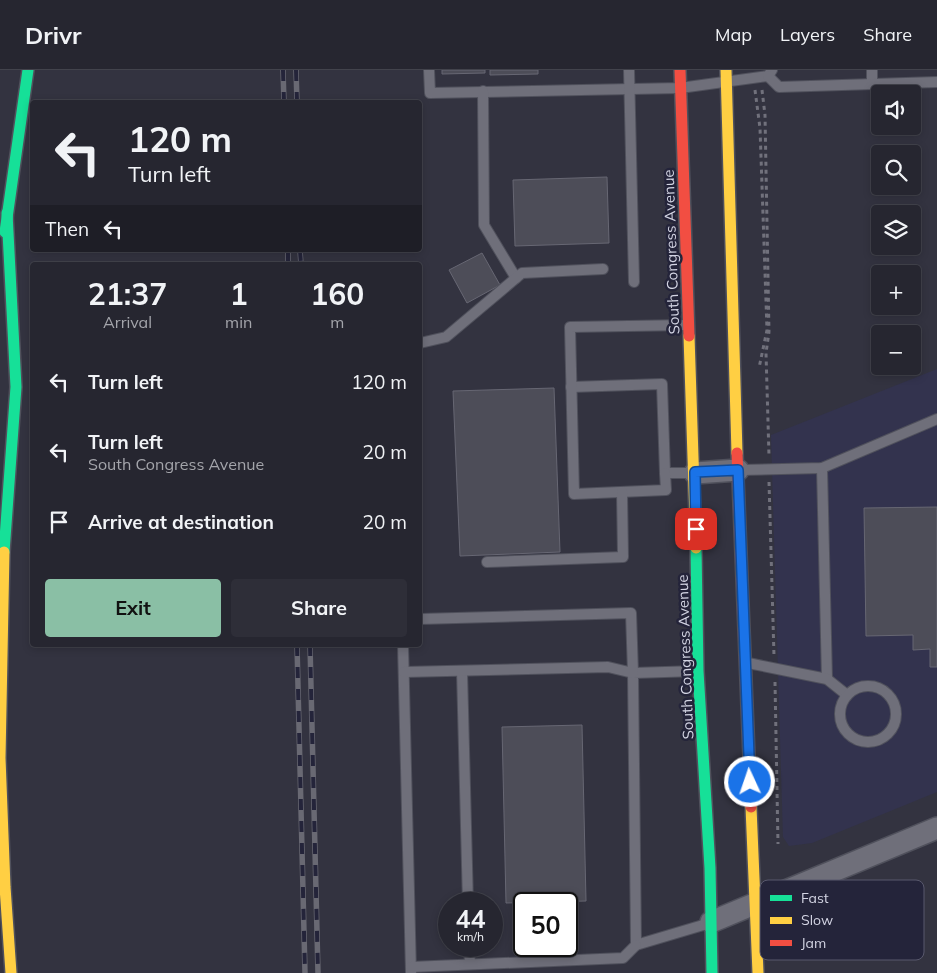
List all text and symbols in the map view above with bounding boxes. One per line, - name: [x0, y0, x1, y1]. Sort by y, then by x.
- text: Drivr: [25, 20, 81, 50]
- text: Map: [715, 23, 752, 46]
- text: Layers: [780, 23, 835, 46]
- text: Share: [863, 23, 912, 46]
- map controls: [871, 85, 921, 375]
- button: sound: [871, 85, 921, 135]
- text: 120 m: [128, 117, 232, 161]
- icon: left: [45, 120, 110, 185]
- button: search: [871, 145, 921, 195]
- text: Turn left: [128, 160, 211, 188]
- street label: South Congress Avenue: [659, 169, 683, 335]
- button: layers: [871, 205, 921, 255]
- icon: left: [99, 215, 127, 243]
- text: Then: [45, 217, 89, 241]
- button: +: [871, 265, 921, 315]
- text: 21:37: [88, 275, 167, 313]
- text: 1: [230, 275, 248, 313]
- text: 160: [310, 275, 364, 313]
- text: Arrival: [103, 312, 152, 332]
- text: min: [225, 312, 252, 332]
- text: m: [330, 312, 344, 332]
- button: −: [871, 325, 921, 375]
- icon: left: [45, 368, 73, 396]
- text: Turn left: [88, 370, 163, 394]
- text: 120 m: [351, 370, 407, 394]
- text: Turn left: [88, 430, 163, 454]
- icon: left: [45, 438, 73, 466]
- text: 20 m: [363, 440, 407, 464]
- text: South Congress Avenue: [88, 454, 264, 474]
- icon: arrive: [45, 508, 73, 536]
- pin: [675, 508, 717, 550]
- text: Arrive at destination: [88, 510, 274, 534]
- text: 20 m: [363, 510, 407, 534]
- icon: arrive: [682, 515, 710, 543]
- street label: South Congress Avenue: [673, 574, 697, 740]
- button: Exit: [45, 579, 221, 637]
- button: Share: [231, 579, 407, 637]
- position arrow: [723, 755, 775, 807]
- legend: [760, 880, 924, 960]
- text: Fast: [801, 889, 829, 907]
- speed limit sign: 50: [513, 892, 578, 957]
- text: 44: [455, 903, 486, 934]
- text: Slow: [801, 911, 833, 929]
- text: km/h: [457, 929, 484, 944]
- text: Jam: [801, 934, 826, 952]

